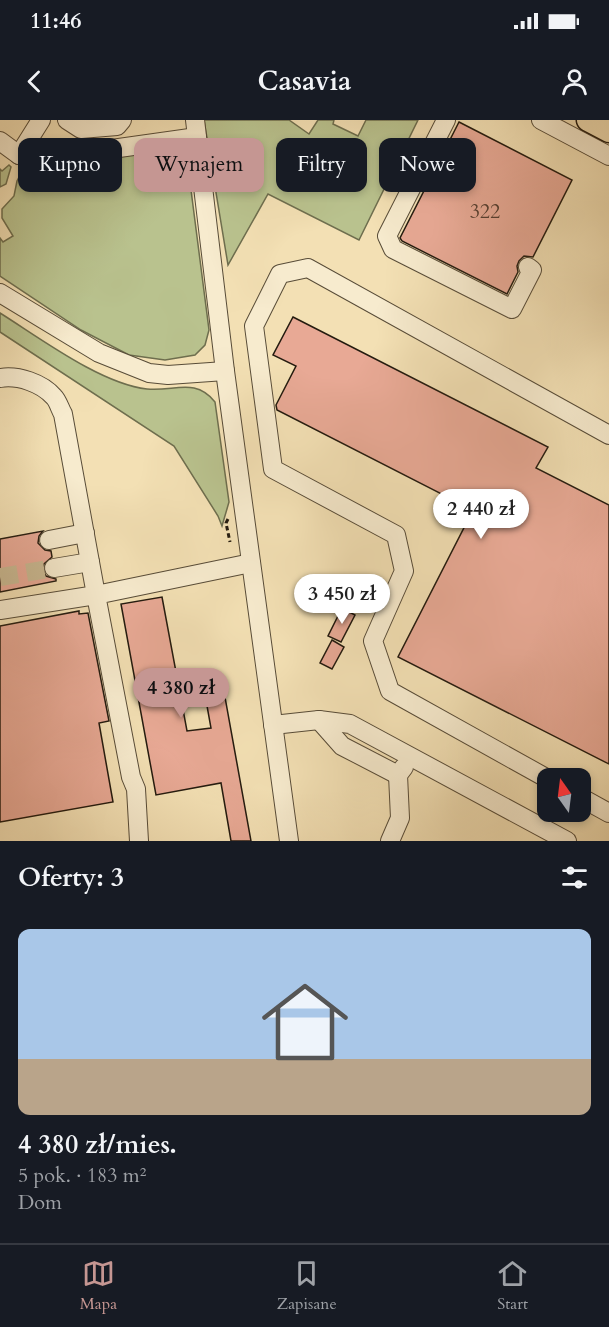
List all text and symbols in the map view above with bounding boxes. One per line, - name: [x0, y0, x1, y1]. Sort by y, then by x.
- text: 11:46: [30, 6, 81, 36]
- text: Casavia: [258, 63, 351, 100]
- icon: back: [18, 65, 51, 98]
- icon: person: [558, 65, 591, 98]
- chip: Kupno: [18, 138, 122, 192]
- chip: Wynajem: [134, 138, 264, 192]
- chip: Filtry: [276, 138, 367, 192]
- chip: Nowe: [379, 138, 476, 192]
- house number: 322: [470, 198, 500, 225]
- pin: 2 440 zł: [419, 489, 543, 540]
- text: 2 440 zł: [447, 495, 515, 522]
- pin: 3 450 zł: [280, 574, 404, 625]
- text: 3 450 zł: [308, 580, 376, 607]
- pin: 4 380 zł: [119, 668, 243, 719]
- text: 4 380 zł: [147, 674, 215, 701]
- north arrow: [537, 768, 591, 822]
- map controls: [537, 768, 591, 822]
- text: Oferty: 3: [18, 860, 124, 895]
- icon: filters: [558, 861, 591, 894]
- icon: home: [251, 968, 359, 1076]
- text: 4 380 zł/mies.: [18, 1127, 177, 1162]
- text: 5 pok. · 183 m²: [18, 1162, 146, 1189]
- text: Dom: [18, 1189, 62, 1216]
- tab: Mapa: [80, 1257, 117, 1315]
- tab: Zapisane: [277, 1257, 337, 1315]
- tab: Start: [496, 1257, 529, 1315]

